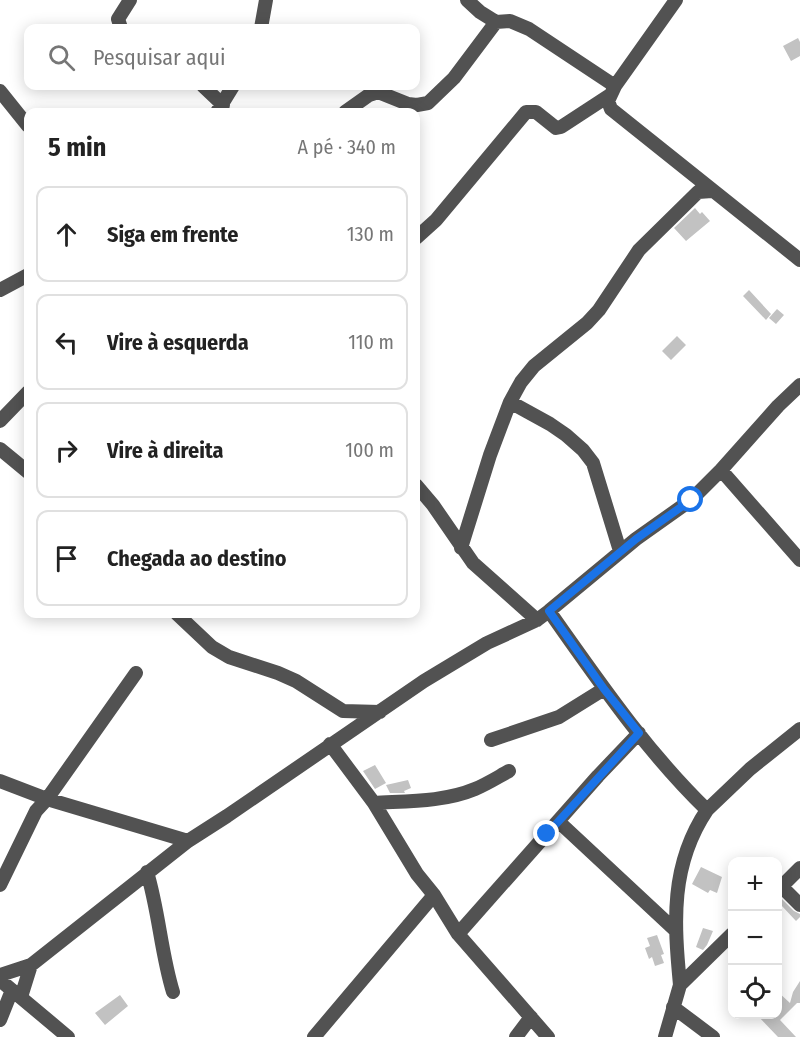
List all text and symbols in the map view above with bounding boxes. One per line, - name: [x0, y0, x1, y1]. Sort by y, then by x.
- search box: [24, 24, 420, 90]
- icon: search: [45, 41, 78, 74]
- text: Pesquisar aqui: [93, 44, 225, 71]
- text: 5 min: [48, 132, 106, 163]
- text: A pé · 340 m: [298, 135, 396, 159]
- icon: ahead: [50, 218, 83, 251]
- text: Siga em frente: [107, 221, 238, 248]
- text: 130 m: [347, 222, 394, 246]
- icon: left: [50, 326, 83, 359]
- text: Vire à esquerda: [107, 329, 249, 356]
- text: 110 m: [348, 330, 394, 354]
- icon: right: [50, 434, 83, 467]
- text: Vire à direita: [107, 437, 223, 464]
- text: 100 m: [345, 438, 394, 462]
- route start: [677, 486, 703, 512]
- icon: arrive: [50, 542, 83, 575]
- text: Chegada ao destino: [107, 545, 287, 572]
- route end: [533, 820, 559, 846]
- map controls: [728, 857, 782, 1019]
- button: +: [728, 857, 782, 911]
- button: −: [728, 911, 782, 965]
- button: locate: [728, 965, 782, 1019]

